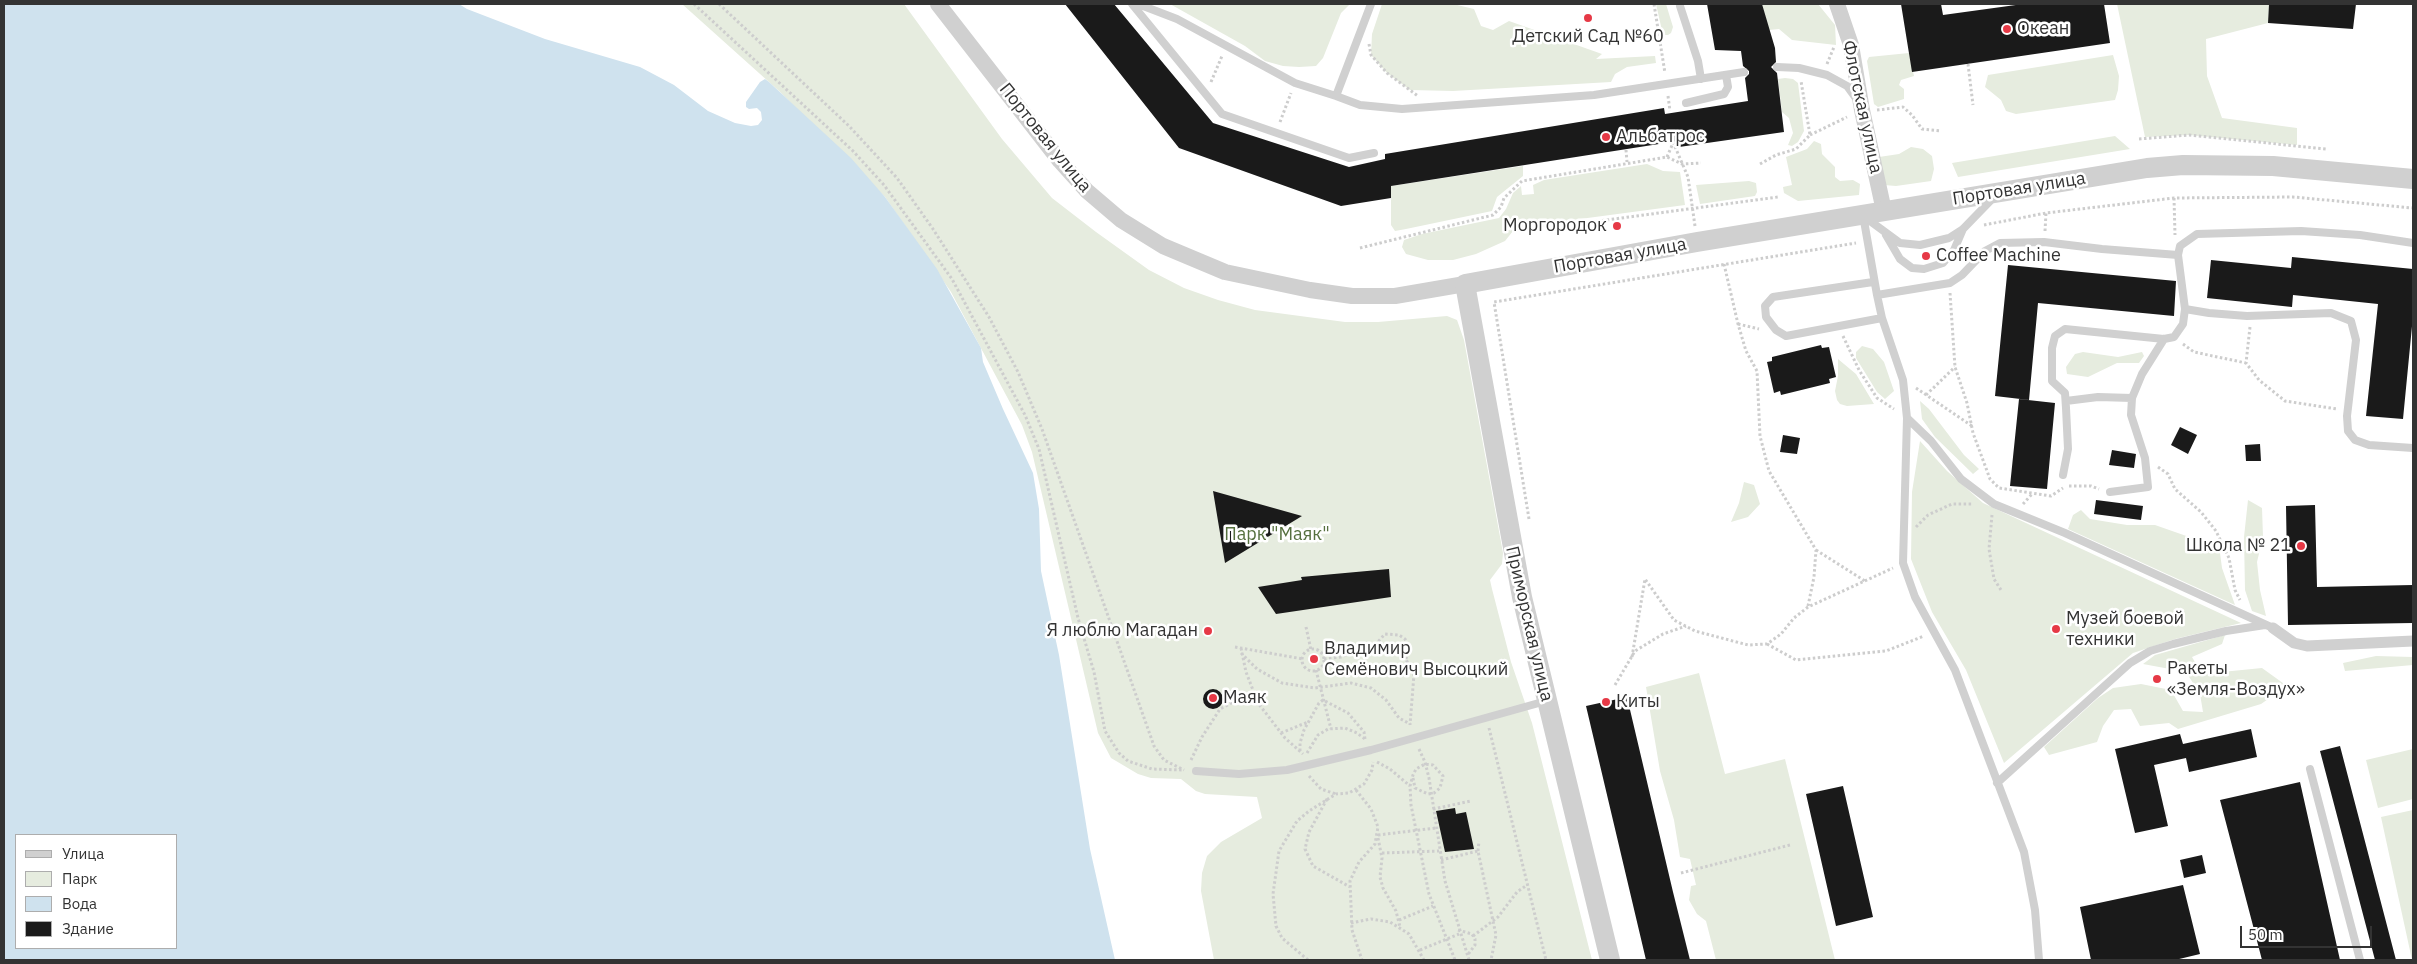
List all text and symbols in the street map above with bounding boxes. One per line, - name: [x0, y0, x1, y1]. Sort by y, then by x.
- marker: Детский Сад №60: [1582, 12, 1594, 24]
- place label: Океан: [2017, 18, 2069, 40]
- marker: Океан: [2001, 23, 2013, 35]
- place label: Детский Сад №60: [1512, 26, 1664, 48]
- street label: Флотская улица: [1837, 39, 1887, 175]
- street label: Портовая улица: [994, 79, 1096, 197]
- place label: Альбатрос: [1616, 126, 1705, 148]
- marker: Альбатрос: [1600, 131, 1612, 143]
- street label: Портовая улица: [1951, 168, 2087, 210]
- place label: Моргородок: [1503, 215, 1607, 237]
- marker: Моргородок: [1611, 220, 1623, 232]
- street label: Портовая улица: [1552, 234, 1688, 278]
- place label: Coffee Machine: [1936, 245, 2061, 267]
- marker: Coffee Machine: [1920, 250, 1932, 262]
- park label: Парк "Маяк": [1224, 524, 1330, 546]
- place label: Школа № 21: [2186, 535, 2291, 557]
- marker: Школа № 21: [2295, 540, 2307, 552]
- street label: Приморская улица: [1501, 544, 1557, 704]
- place label: Музей боевой техники: [2066, 608, 2184, 650]
- place label: Я люблю Магадан: [1047, 620, 1198, 642]
- marker: Музей боевой техники: [2050, 623, 2062, 635]
- marker: Я люблю Магадан: [1202, 625, 1214, 637]
- place label: Владимир Семёнович Высоцкий: [1324, 638, 1508, 681]
- marker: Владимир Семёнович Высоцкий: [1308, 653, 1320, 665]
- place label: Ракеты «Земля-Воздух»: [2167, 658, 2305, 701]
- marker: Ракеты «Земля-Воздух»: [2151, 673, 2163, 685]
- place label: Маяк: [1223, 687, 1267, 709]
- place label: Киты: [1616, 691, 1660, 713]
- marker: Маяк: [1207, 692, 1219, 704]
- marker: Киты: [1600, 696, 1612, 708]
- legend: [15, 834, 178, 949]
- text: Улица: [62, 844, 104, 863]
- text: Парк: [62, 869, 97, 888]
- text: Вода: [62, 894, 97, 913]
- scale bar: [2242, 916, 2374, 948]
- text: Здание: [62, 919, 114, 938]
- text: 50 m: [2248, 925, 2283, 944]

